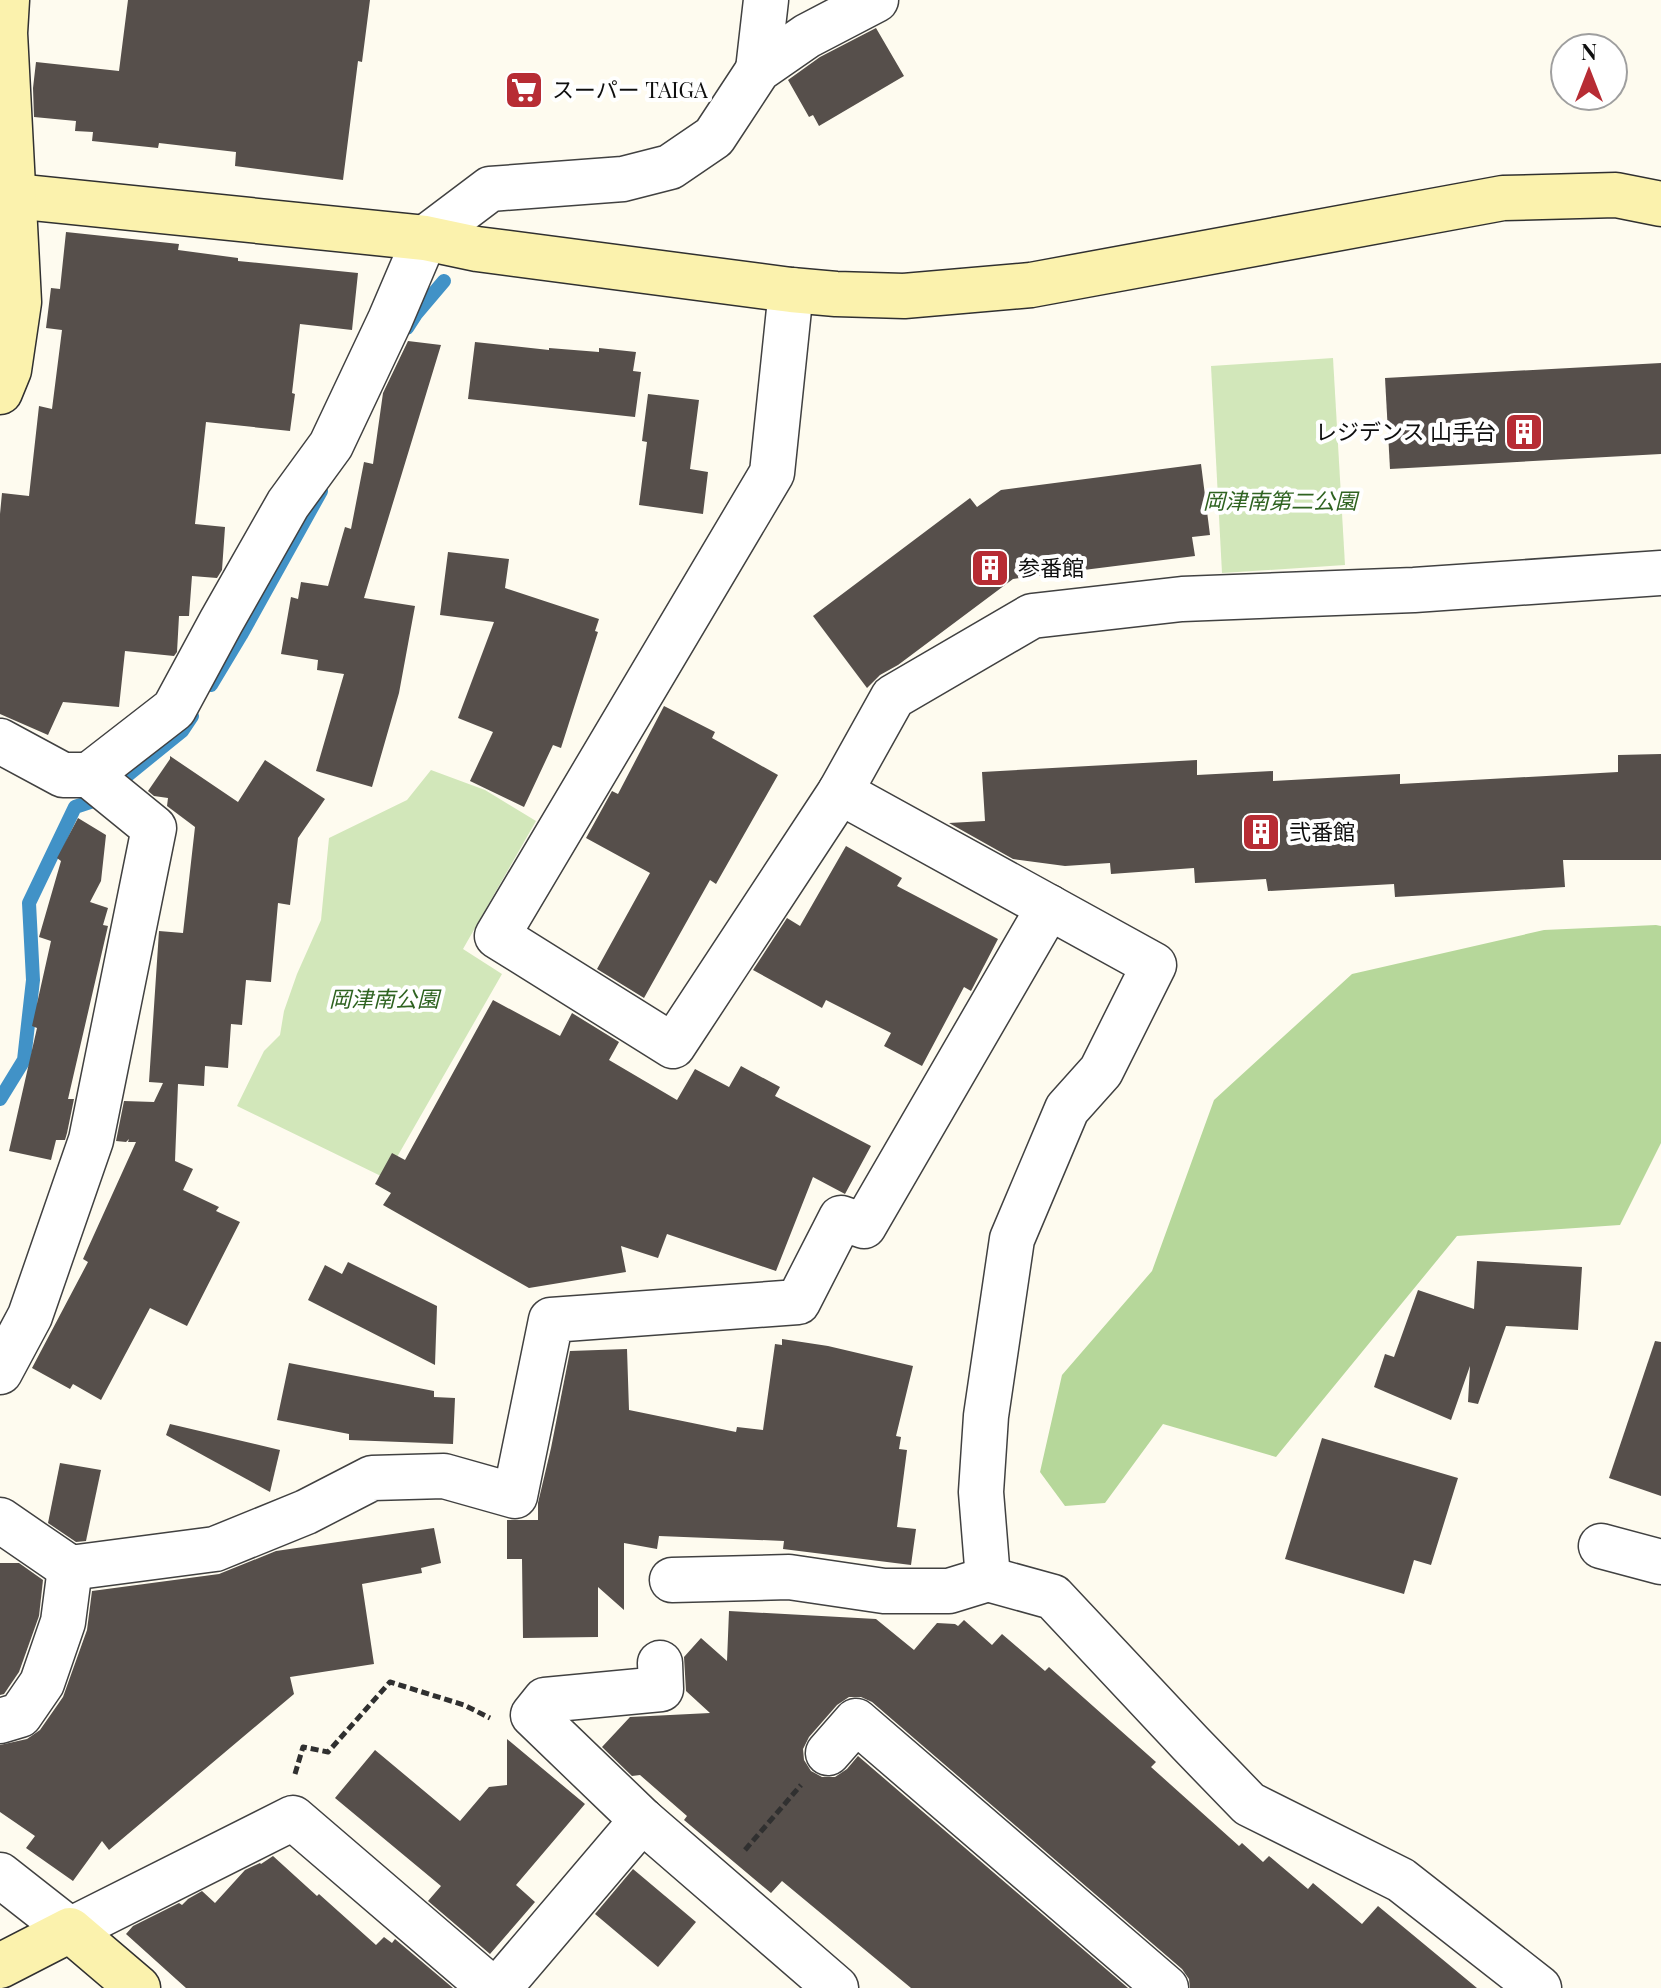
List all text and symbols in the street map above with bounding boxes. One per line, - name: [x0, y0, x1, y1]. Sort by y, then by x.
- north arrow: [1549, 32, 1629, 112]
- text: N: [1581, 36, 1597, 66]
- supermarket icon: スーパー TAIGA: [503, 69, 545, 111]
- place label: スーパー TAIGA: [552, 74, 708, 104]
- building icon: レジデンス 山手台: [1503, 411, 1545, 453]
- place label: レジデンス 山手台: [1315, 416, 1496, 446]
- park label: 岡津南第二公園: [1203, 485, 1360, 515]
- building icon: 参番館: [969, 547, 1011, 589]
- place label: 参番館: [1018, 552, 1084, 582]
- building icon: 弐番館: [1240, 811, 1282, 853]
- place label: 弐番館: [1289, 816, 1355, 846]
- park label: 岡津南公園: [329, 983, 442, 1013]

